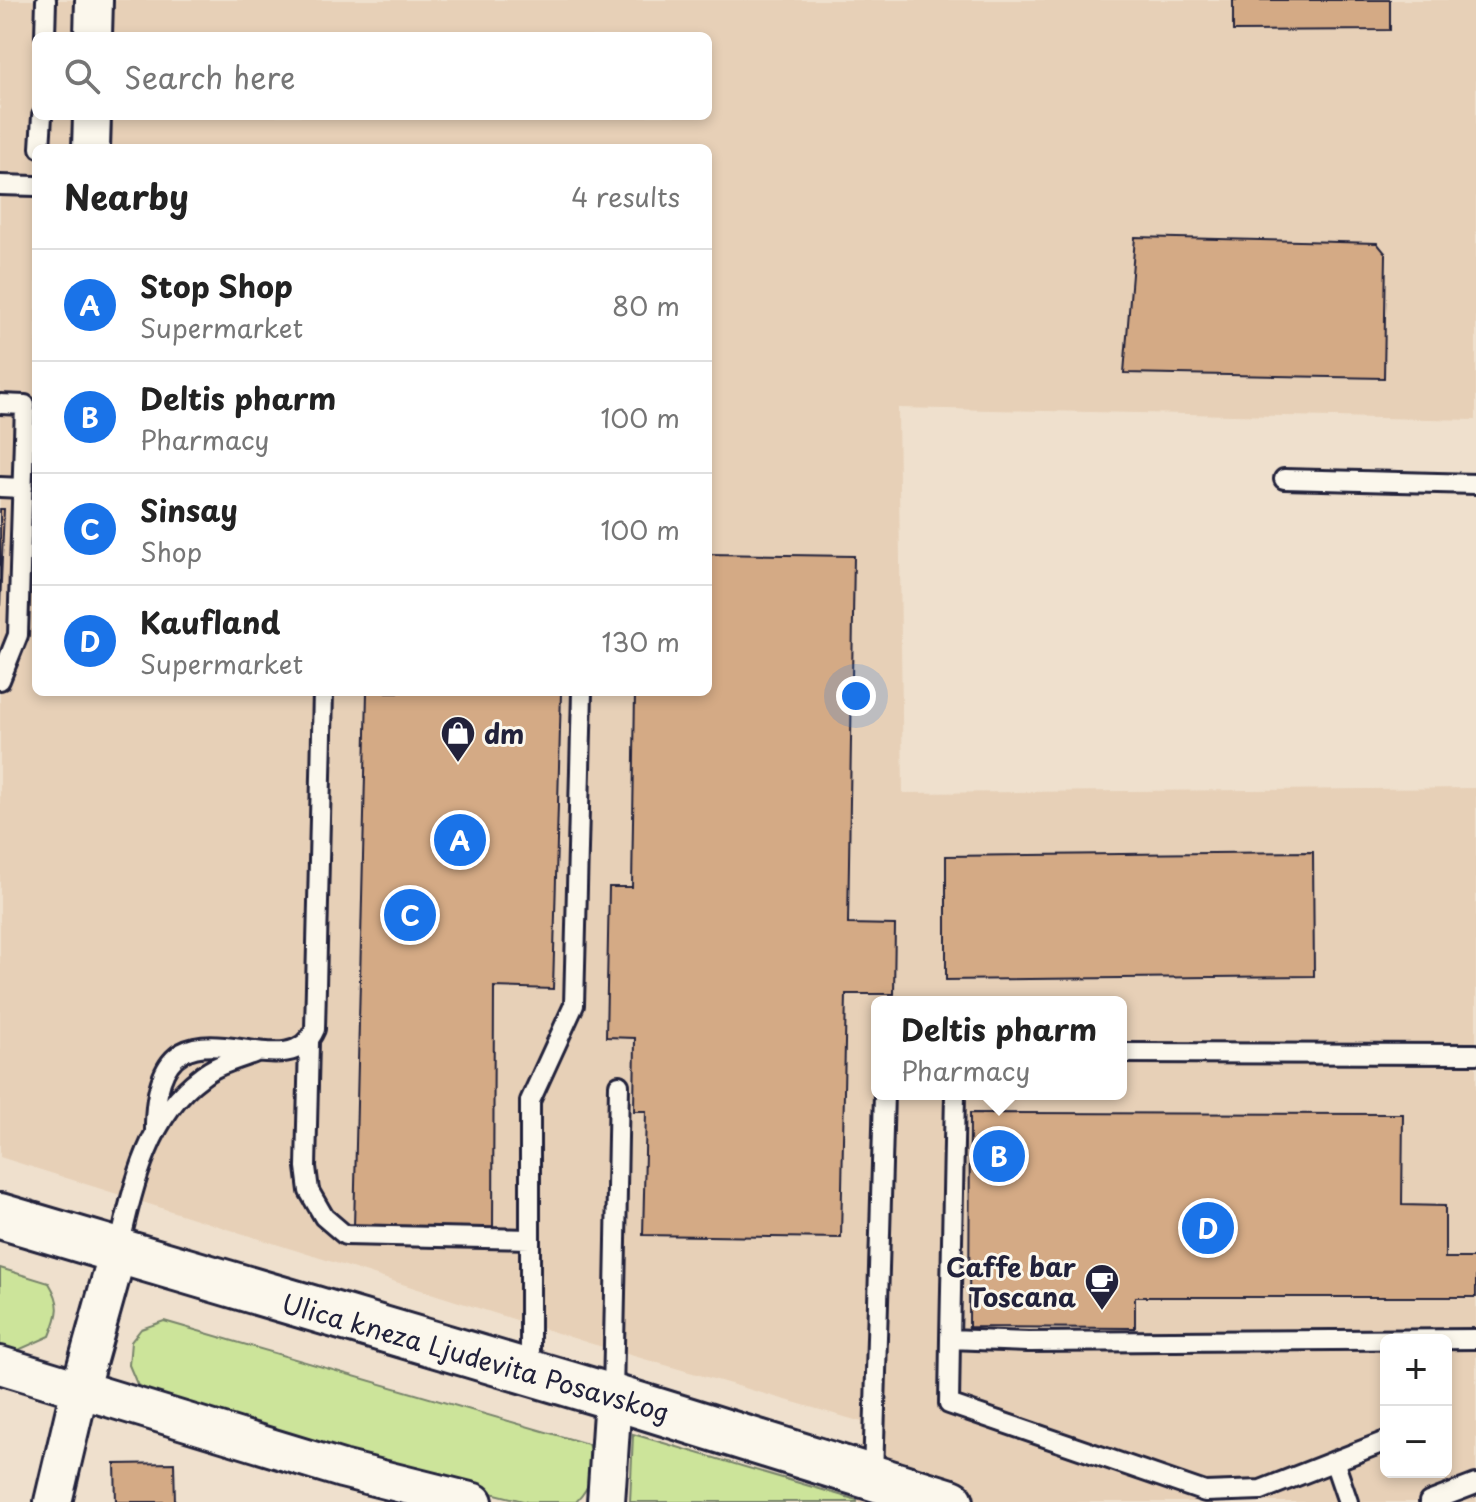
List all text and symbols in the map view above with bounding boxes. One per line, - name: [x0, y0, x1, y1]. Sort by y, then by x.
- search box: [32, 32, 712, 120]
- icon: search: [60, 54, 104, 98]
- text: Search here: [124, 54, 296, 99]
- text: Nearby: [64, 170, 189, 222]
- text: 4 results: [571, 177, 680, 216]
- text: Stop Shop: [140, 263, 293, 308]
- text: A: [80, 286, 100, 325]
- text: 80 m: [612, 286, 680, 325]
- text: Supermarket: [140, 308, 303, 347]
- text: Deltis pharm: [140, 375, 336, 420]
- text: B: [81, 398, 99, 437]
- text: 100 m: [600, 398, 680, 437]
- text: Pharmacy: [140, 420, 269, 459]
- text: Sinsay: [140, 487, 238, 532]
- text: C: [80, 510, 100, 549]
- text: 100 m: [600, 510, 680, 549]
- text: Shop: [140, 532, 202, 571]
- text: Kaufland: [140, 599, 280, 644]
- text: D: [80, 622, 100, 661]
- text: 130 m: [601, 622, 680, 661]
- text: Supermarket: [140, 644, 303, 683]
- your location: [836, 676, 876, 716]
- shop icon: dm: [439, 714, 477, 764]
- place label: dm: [484, 714, 524, 753]
- pin: A: [434, 810, 486, 870]
- pin: C: [384, 885, 436, 945]
- popup: [871, 996, 1127, 1100]
- text: Deltis pharm: [901, 1006, 1097, 1051]
- text: Pharmacy: [901, 1051, 1030, 1090]
- pin: B: [973, 1126, 1025, 1186]
- pin: D: [1182, 1198, 1234, 1258]
- place label: Caffe bar Toscana: [946, 1247, 1077, 1316]
- cafe icon: Caffe bar Toscana: [1083, 1262, 1121, 1312]
- street label: Ulica kneza Ljudevita Posavskog: [278, 1283, 674, 1431]
- map controls: [1380, 1334, 1452, 1478]
- button: +: [1380, 1334, 1452, 1406]
- button: −: [1380, 1406, 1452, 1478]

